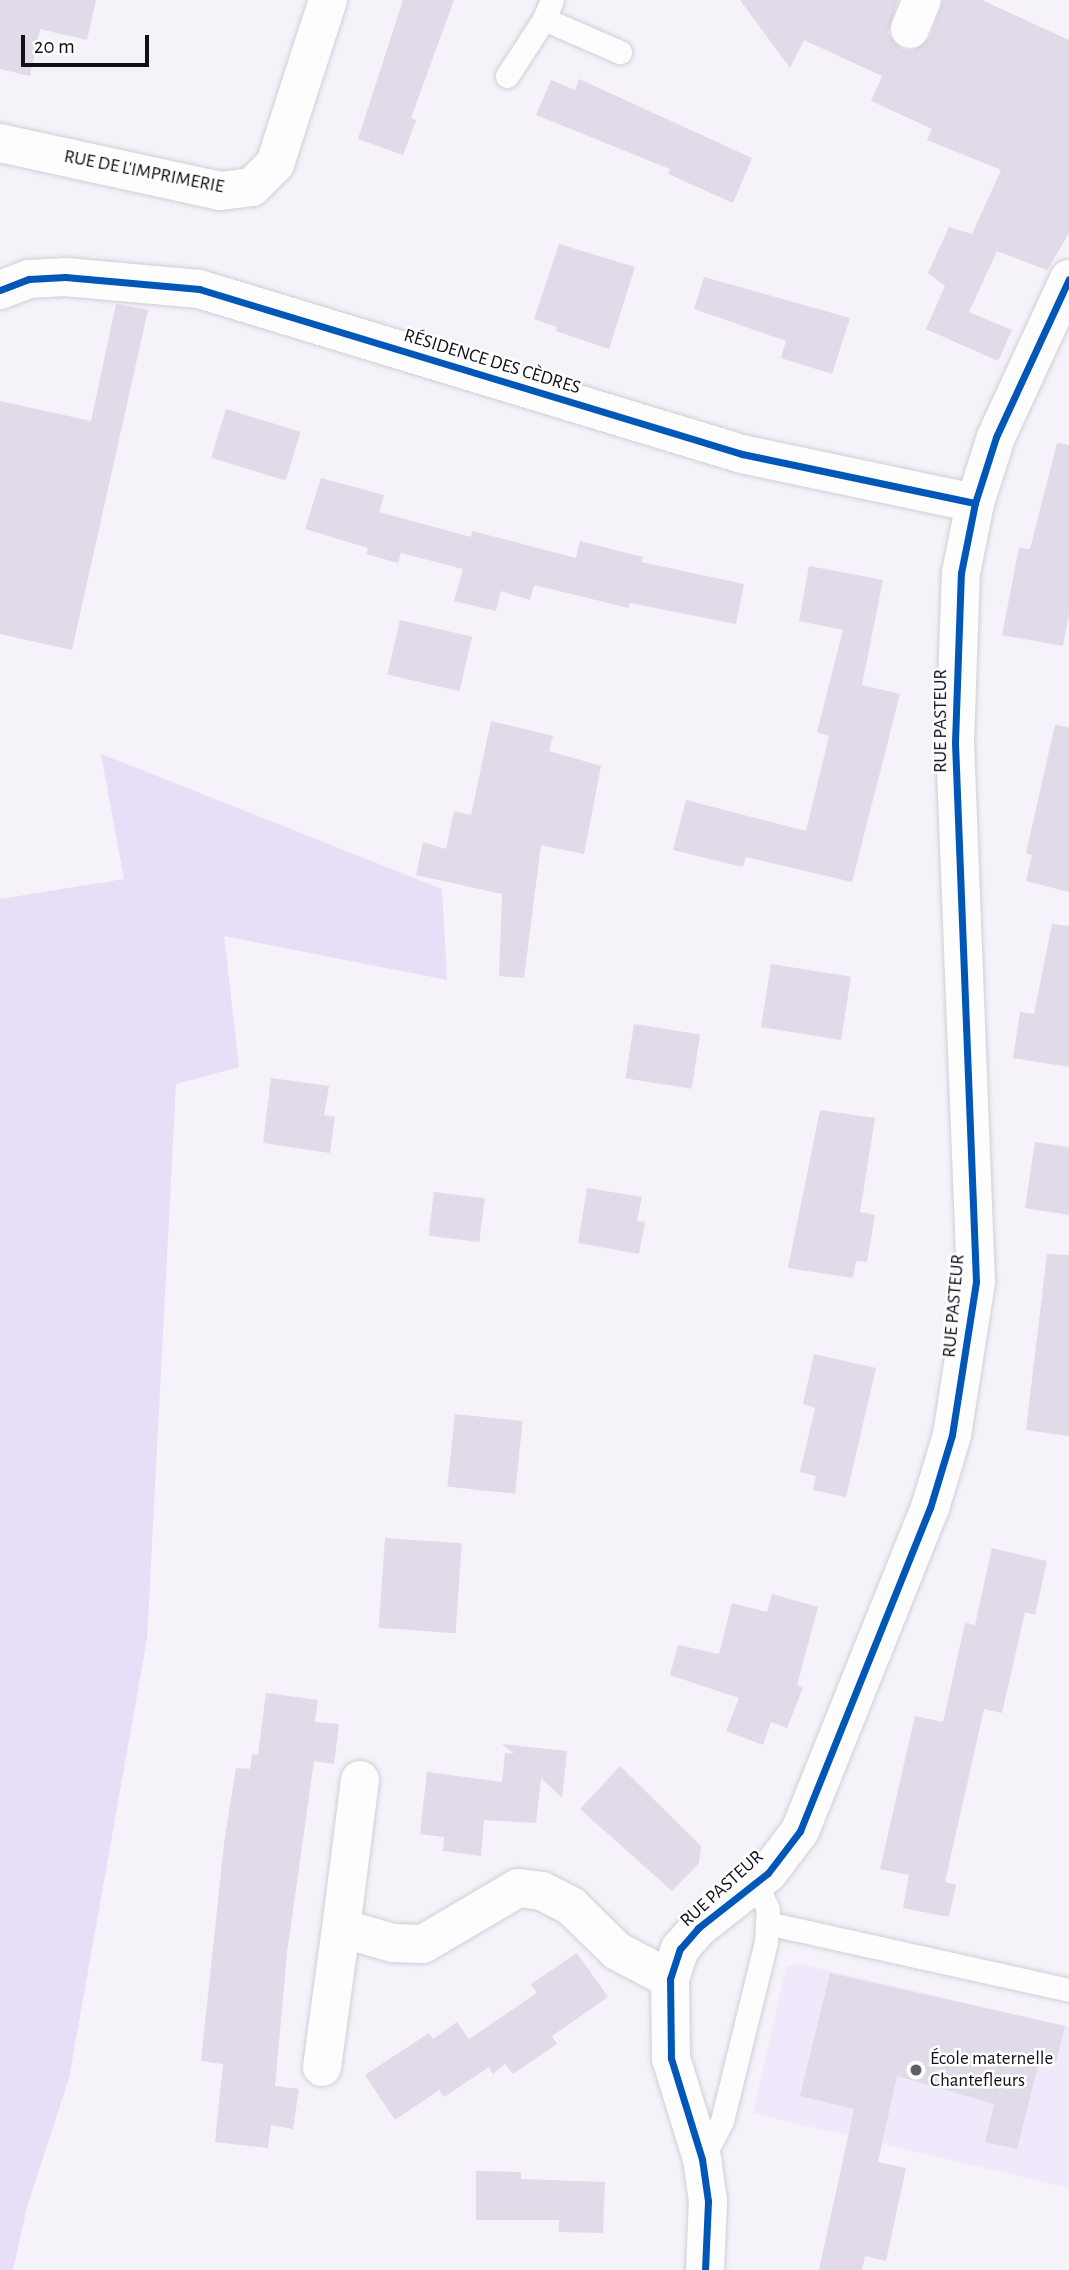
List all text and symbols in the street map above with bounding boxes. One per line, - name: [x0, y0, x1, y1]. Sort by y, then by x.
- scale bar: [24, 21, 152, 65]
- text: 20 m: [34, 36, 75, 57]
- street label: RUE DE L'IMPRIMERIE: [62, 145, 226, 199]
- street label: RÉSIDENCE DES CÈDRES: [401, 324, 583, 400]
- street label: RUE PASTEUR: [930, 669, 952, 773]
- street label: RUE PASTEUR: [938, 1253, 970, 1359]
- street label: RUE PASTEUR: [676, 1846, 768, 1932]
- place label: École maternelle Chantefleurs: [930, 2048, 1053, 2092]
- marker: École maternelle Chantefleurs: [908, 2062, 924, 2078]

